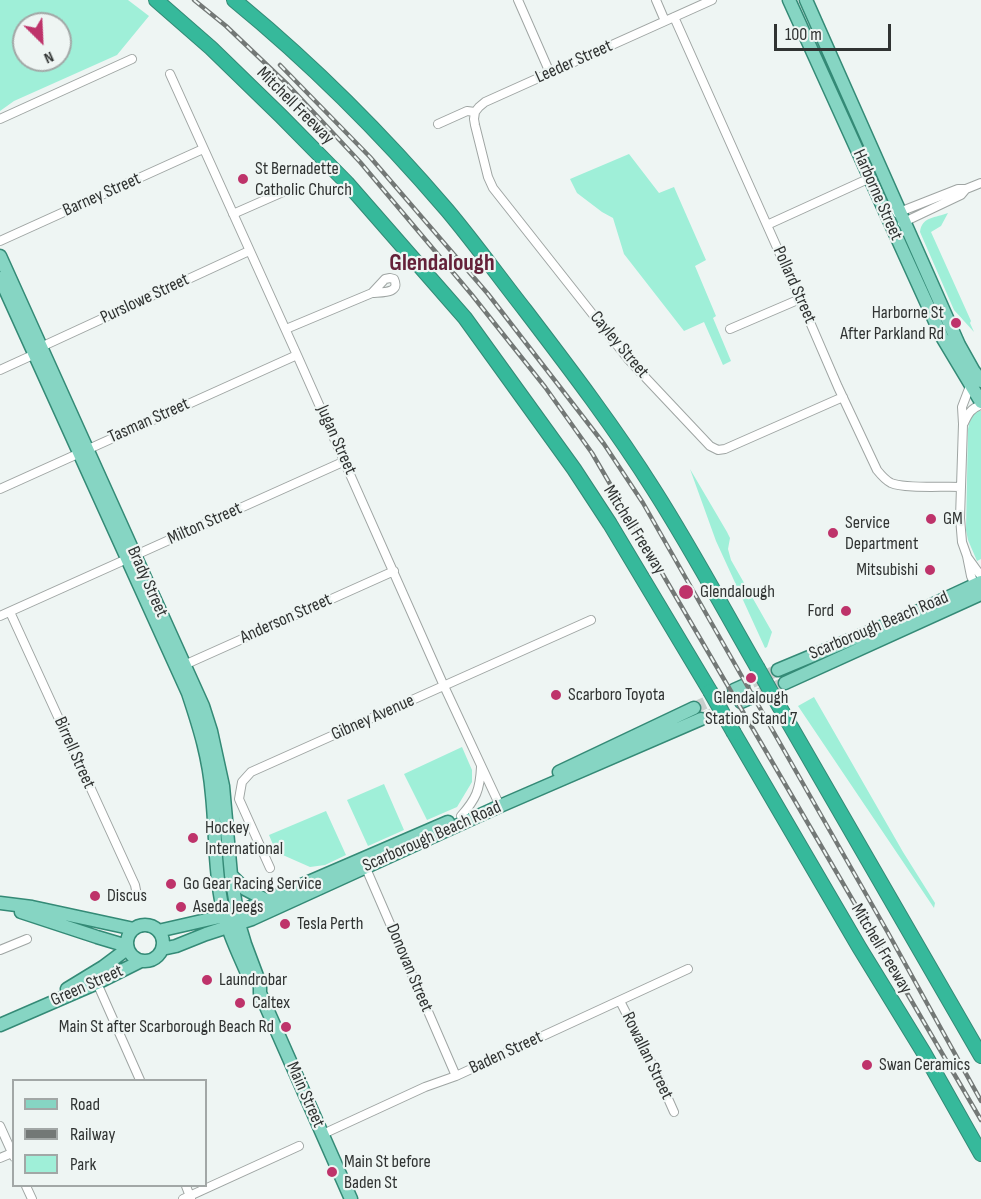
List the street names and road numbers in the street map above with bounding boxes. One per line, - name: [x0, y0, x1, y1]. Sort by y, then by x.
- street label: Leeder Street: [532, 36, 616, 88]
- street label: Mitchell Freeway: [252, 63, 338, 149]
- street label: Harborne Street: [847, 146, 907, 244]
- street label: Barney Street: [60, 168, 144, 222]
- street label: Pollard Street: [767, 243, 821, 327]
- street label: Purslowe Street: [97, 269, 193, 329]
- street label: Cayley Street: [585, 307, 653, 383]
- street label: Tasman Street: [105, 394, 193, 448]
- street label: Jugan Street: [311, 402, 361, 478]
- street label: Mitchell Freeway: [598, 482, 670, 578]
- street label: Milton Street: [165, 498, 245, 550]
- street label: Brady Street: [122, 543, 172, 621]
- street label: Scarborough Beach Road: [806, 587, 952, 665]
- street label: Anderson Street: [237, 589, 335, 649]
- street label: Gibney Avenue: [328, 690, 418, 746]
- street label: Birrell Street: [49, 714, 99, 792]
- street label: Scarborough Beach Road: [359, 797, 505, 877]
- street label: Mitchell Freeway: [846, 900, 916, 998]
- street label: Donovan Street: [381, 921, 437, 1015]
- street label: Green Street: [47, 960, 127, 1012]
- street label: Rowallan Street: [617, 1009, 677, 1103]
- street label: Baden Street: [466, 1027, 546, 1079]
- street label: Main Street: [281, 1059, 329, 1131]

